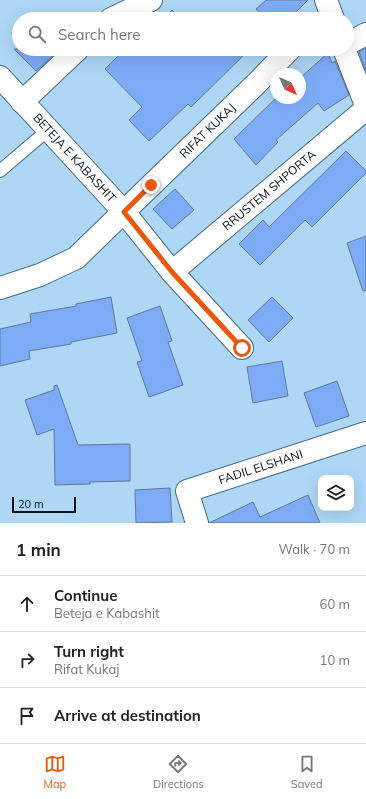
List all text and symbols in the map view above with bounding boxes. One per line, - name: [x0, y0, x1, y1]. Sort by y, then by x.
- search box: [12, 12, 354, 56]
- icon: search: [26, 23, 48, 45]
- text: Search here: [58, 25, 140, 44]
- north arrow: [270, 68, 306, 104]
- street label: RIFAT KUKAJ: [176, 100, 239, 161]
- street label: BETEJA E KABASHIT: [30, 110, 120, 206]
- street label: RRUSTEM SHPORTA: [219, 146, 319, 233]
- route end: [142, 176, 160, 194]
- route start: [233, 339, 251, 357]
- street label: FADIL ELSHANI: [217, 446, 305, 487]
- map controls: [318, 475, 354, 511]
- button: layers: [318, 475, 354, 511]
- scale bar: [12, 495, 76, 514]
- text: 20 m: [18, 497, 44, 511]
- text: 1 min: [16, 539, 61, 560]
- text: Walk · 70 m: [279, 541, 350, 557]
- text: Continue: [54, 586, 117, 605]
- icon: ahead: [16, 593, 38, 615]
- text: 60 m: [320, 596, 350, 612]
- text: Beteja e Kabashit: [54, 605, 160, 621]
- text: Turn right: [54, 642, 124, 661]
- icon: right: [16, 649, 38, 671]
- text: 10 m: [320, 652, 350, 668]
- text: Rifat Kukaj: [54, 661, 119, 677]
- icon: arrive: [16, 705, 38, 727]
- text: Arrive at destination: [54, 706, 201, 725]
- tab: Map: [43, 753, 66, 791]
- tab: Directions: [153, 753, 204, 791]
- tab: Saved: [291, 753, 323, 791]

